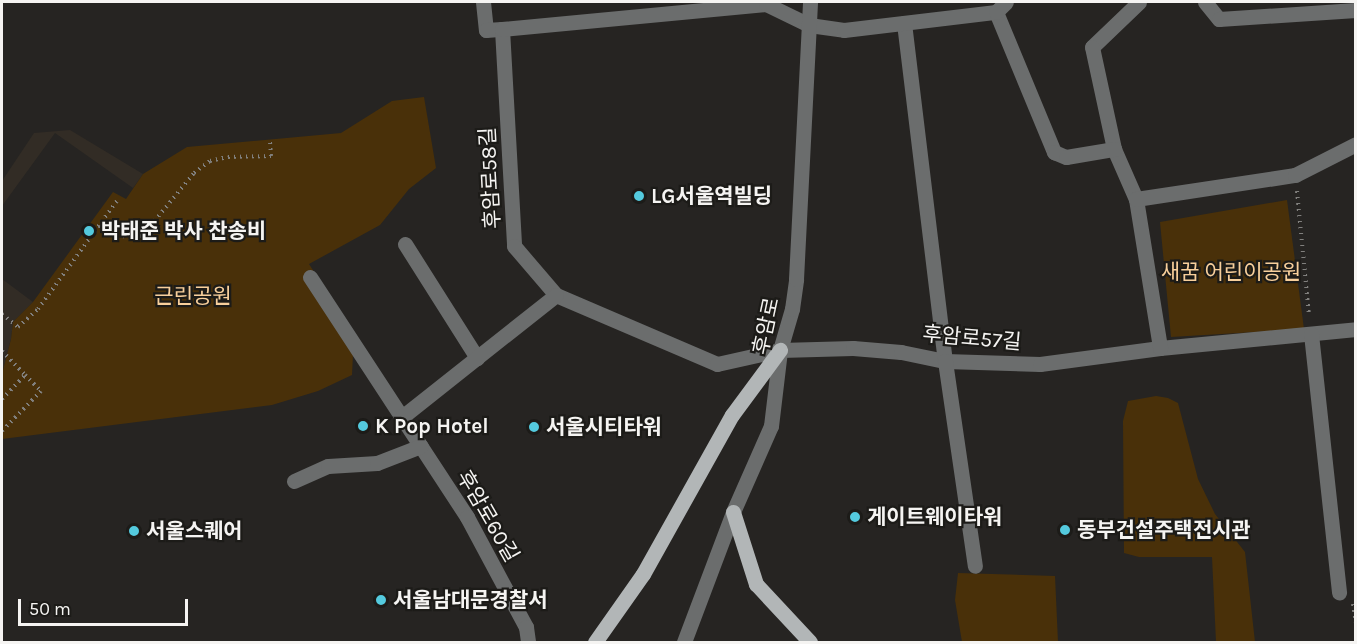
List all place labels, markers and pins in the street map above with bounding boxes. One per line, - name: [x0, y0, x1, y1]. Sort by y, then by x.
- place label: LG서울역빌딩: [651, 183, 772, 209]
- marker: LG서울역빌딩: [632, 189, 646, 203]
- place label: 박태준 박사 찬송비: [101, 218, 266, 244]
- marker: 박태준 박사 찬송비: [82, 224, 96, 238]
- place label: K Pop Hotel: [375, 413, 489, 439]
- place label: 서울시티타워: [546, 414, 662, 440]
- marker: K Pop Hotel: [356, 419, 370, 433]
- marker: 서울시티타워: [527, 420, 541, 434]
- place label: 게이트웨이타워: [867, 504, 1002, 530]
- marker: 게이트웨이타워: [848, 510, 862, 524]
- place label: 동부건설주택전시관: [1077, 517, 1251, 543]
- place label: 서울스퀘어: [146, 518, 243, 544]
- marker: 동부건설주택전시관: [1058, 523, 1072, 537]
- marker: 서울스퀘어: [127, 524, 141, 538]
- place label: 서울남대문경찰서: [393, 587, 548, 613]
- marker: 서울남대문경찰서: [374, 593, 388, 607]

